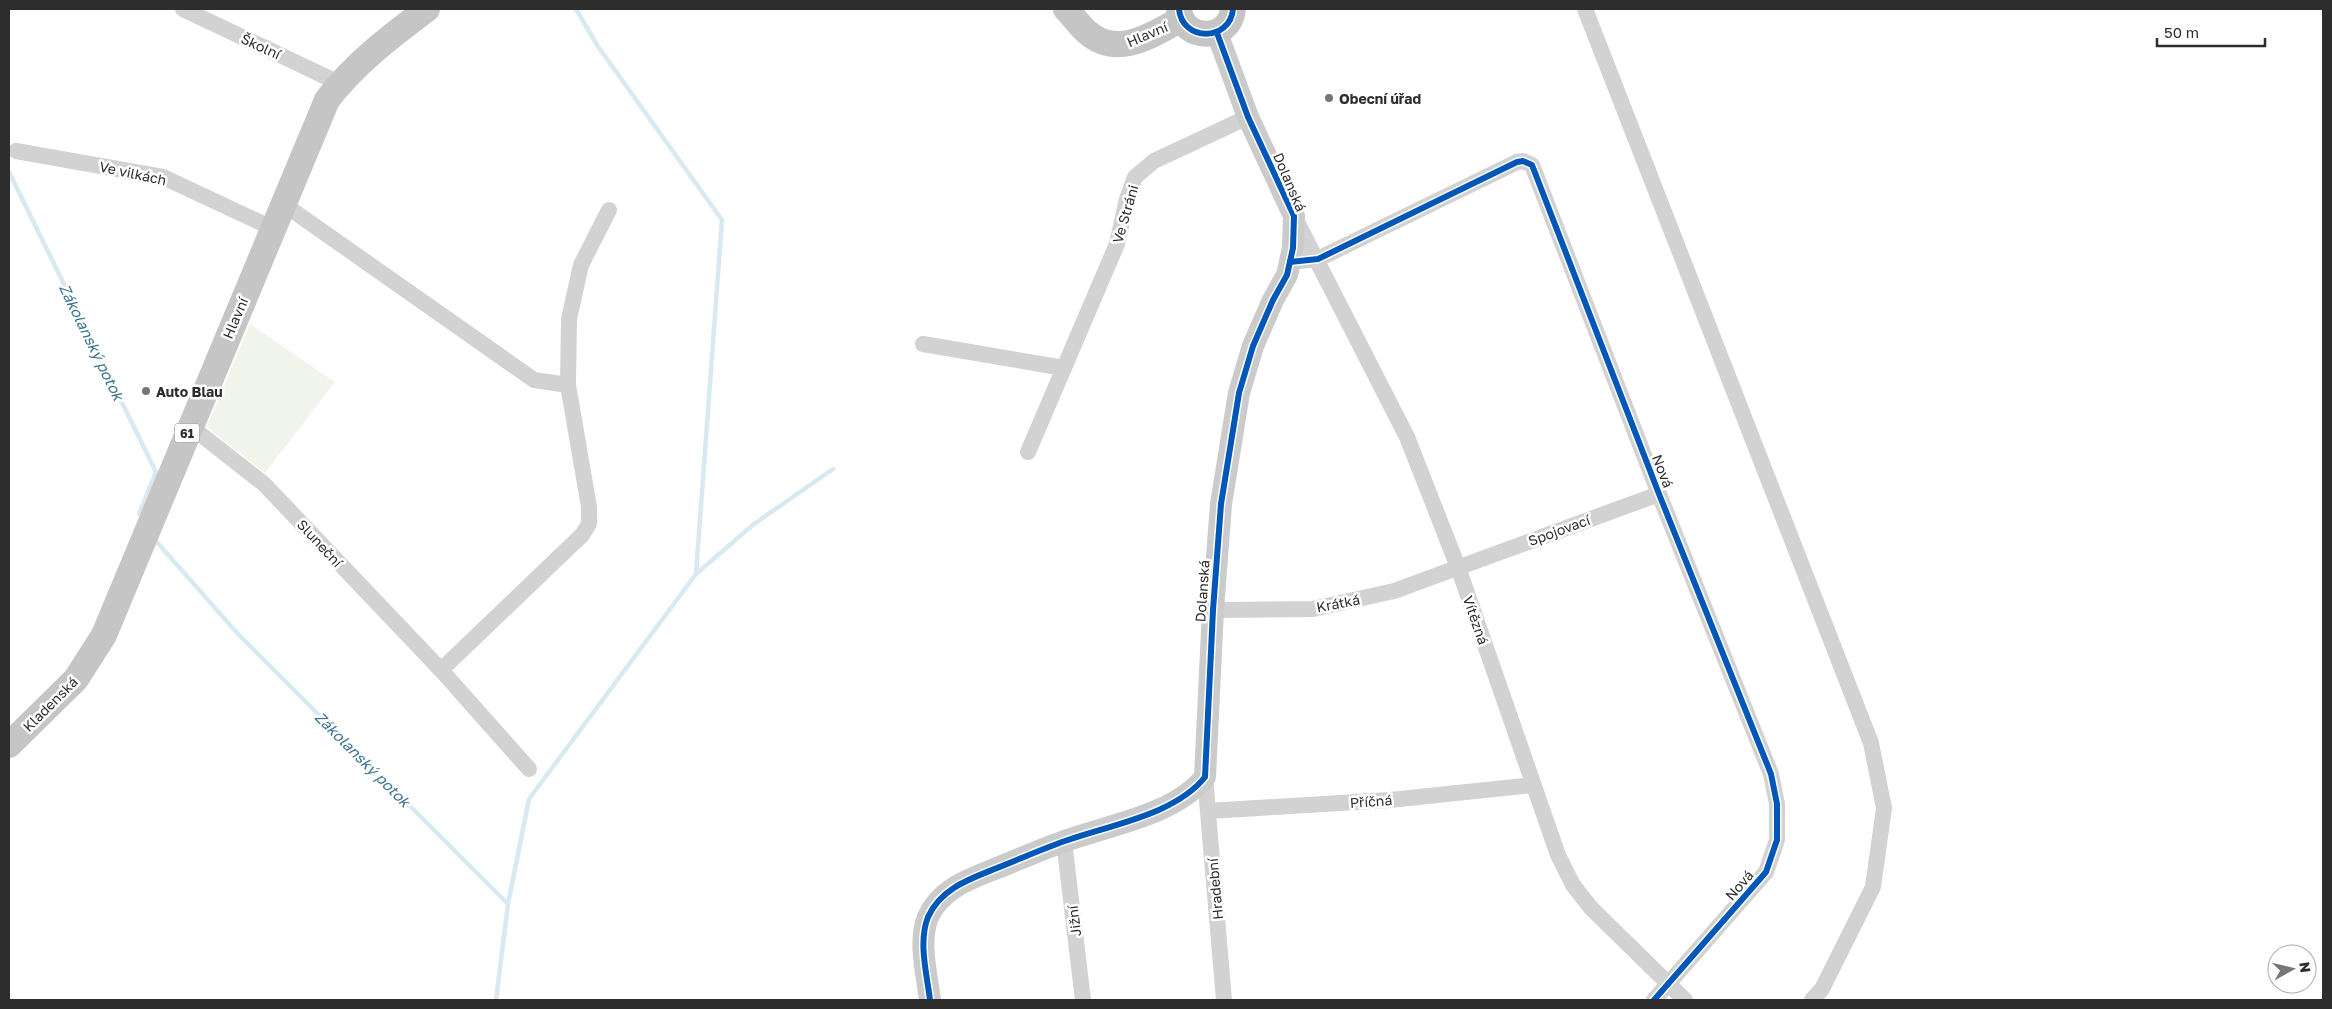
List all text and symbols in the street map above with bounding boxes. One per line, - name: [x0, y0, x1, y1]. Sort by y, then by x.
- scale bar: [2157, 15, 2264, 47]
- street label: Hlavní: [1124, 17, 1171, 50]
- text: 50 m: [2164, 23, 2199, 41]
- street label: Školní: [238, 29, 285, 63]
- place label: Obecní úřad: [1339, 90, 1421, 107]
- marker: Obecní úřad: [1323, 92, 1335, 104]
- street label: Dolanská: [1270, 150, 1310, 214]
- street label: Ve vilkách: [98, 158, 168, 188]
- street label: Ve Stráni: [1109, 183, 1141, 245]
- water label: Zákolanský potok: [55, 281, 129, 405]
- street label: Hlavní: [219, 294, 252, 341]
- place label: Auto Blau: [156, 383, 223, 400]
- marker: Auto Blau: [140, 385, 152, 397]
- road number: 61: [174, 423, 200, 442]
- street label: Nová: [1649, 452, 1677, 490]
- street label: Spojovací: [1526, 511, 1593, 549]
- street label: Sluneční: [294, 516, 347, 571]
- street label: Dolanská: [1191, 559, 1213, 623]
- street label: Krátká: [1315, 590, 1361, 616]
- street label: Vítězná: [1460, 593, 1492, 647]
- street label: Kladenská: [19, 673, 81, 735]
- water label: Zákolanský potok: [311, 708, 416, 812]
- street label: Příčná: [1349, 791, 1393, 811]
- street label: Hradební: [1204, 856, 1226, 920]
- street label: Nová: [1721, 867, 1757, 903]
- street label: Jižní: [1064, 903, 1084, 937]
- north arrow: [2267, 944, 2317, 994]
- text: N: [2296, 961, 2315, 974]

